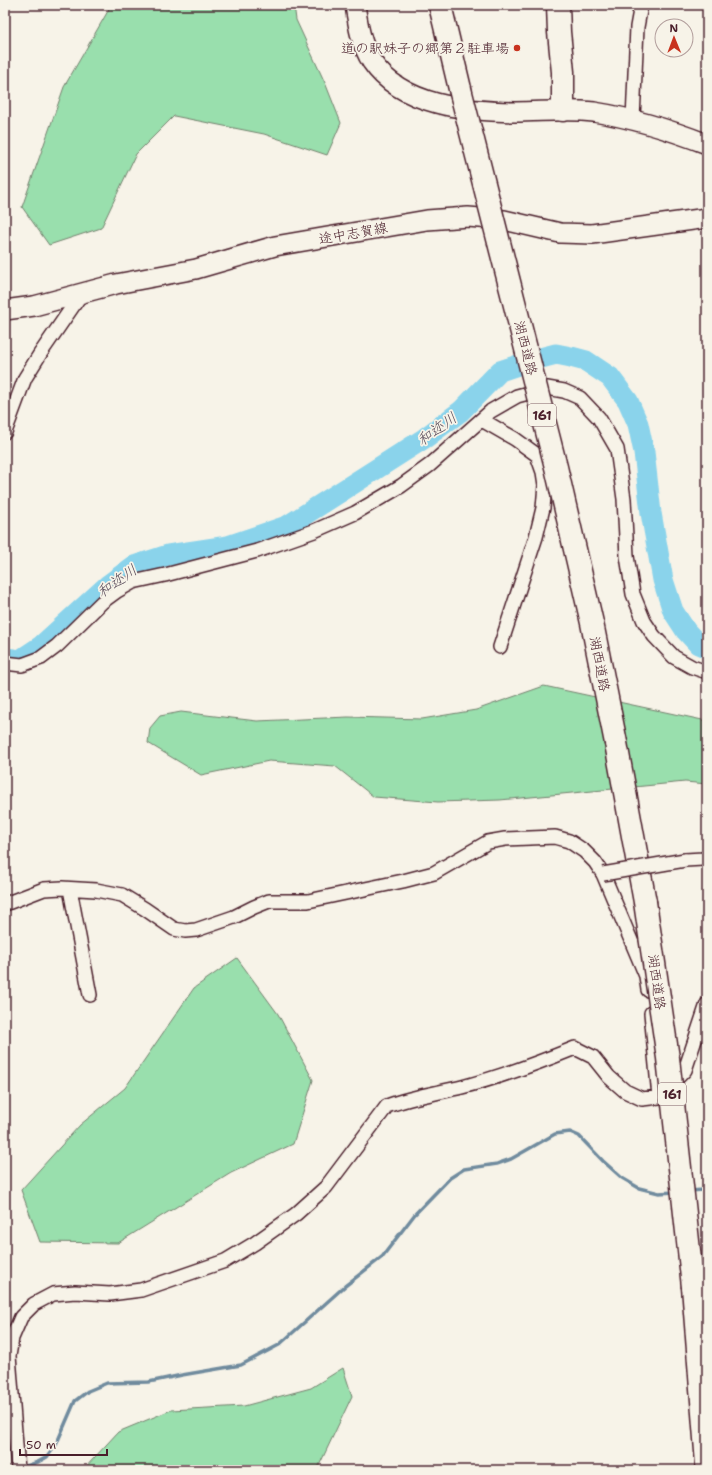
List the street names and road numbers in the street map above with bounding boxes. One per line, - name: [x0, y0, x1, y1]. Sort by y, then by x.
- street label: 途中志賀線: [317, 218, 389, 248]
- street label: 湖西道路: [510, 319, 542, 377]
- road number: 161: [528, 404, 556, 426]
- street label: 湖西道路: [586, 635, 614, 693]
- street label: 湖西道路: [644, 953, 670, 1011]
- road number: 161: [658, 1083, 686, 1105]

